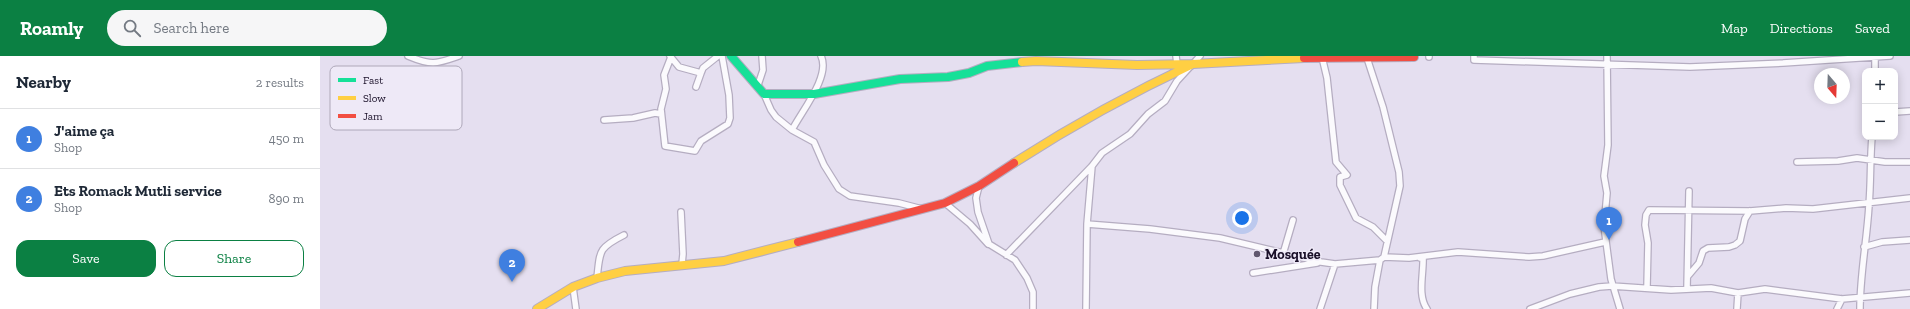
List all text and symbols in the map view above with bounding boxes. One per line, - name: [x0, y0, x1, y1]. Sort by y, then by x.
- search box: [107, 10, 387, 46]
- text: Roamly: [20, 17, 83, 40]
- icon: search: [121, 17, 143, 39]
- text: Search here: [153, 19, 229, 37]
- text: Map: [1721, 20, 1748, 37]
- text: Directions: [1770, 20, 1833, 37]
- text: Saved: [1855, 20, 1890, 37]
- legend: [330, 66, 462, 130]
- north arrow: [1814, 68, 1850, 104]
- map controls: [1862, 68, 1898, 140]
- button: +: [1862, 68, 1898, 104]
- text: Nearby: [16, 72, 71, 92]
- text: Fast: [363, 74, 384, 87]
- text: 2 results: [256, 75, 304, 90]
- text: Slow: [363, 92, 386, 105]
- button: −: [1862, 104, 1898, 140]
- text: Jam: [363, 110, 383, 123]
- text: J'aime ça: [54, 122, 114, 140]
- text: 1: [26, 131, 32, 146]
- text: 450 m: [269, 131, 304, 146]
- text: Shop: [54, 140, 82, 155]
- text: Ets Romack Mutli service: [54, 182, 222, 200]
- text: 2: [26, 191, 32, 206]
- text: 890 m: [268, 191, 304, 206]
- text: Shop: [54, 200, 82, 215]
- pin: 1: [1596, 207, 1622, 240]
- your location: [1232, 208, 1252, 228]
- button: Save: [16, 240, 156, 277]
- button: Share: [164, 240, 304, 277]
- place label: Mosquée: [1265, 246, 1321, 263]
- pin: 2: [499, 249, 525, 282]
- marker: Mosquée: [1252, 249, 1262, 259]

